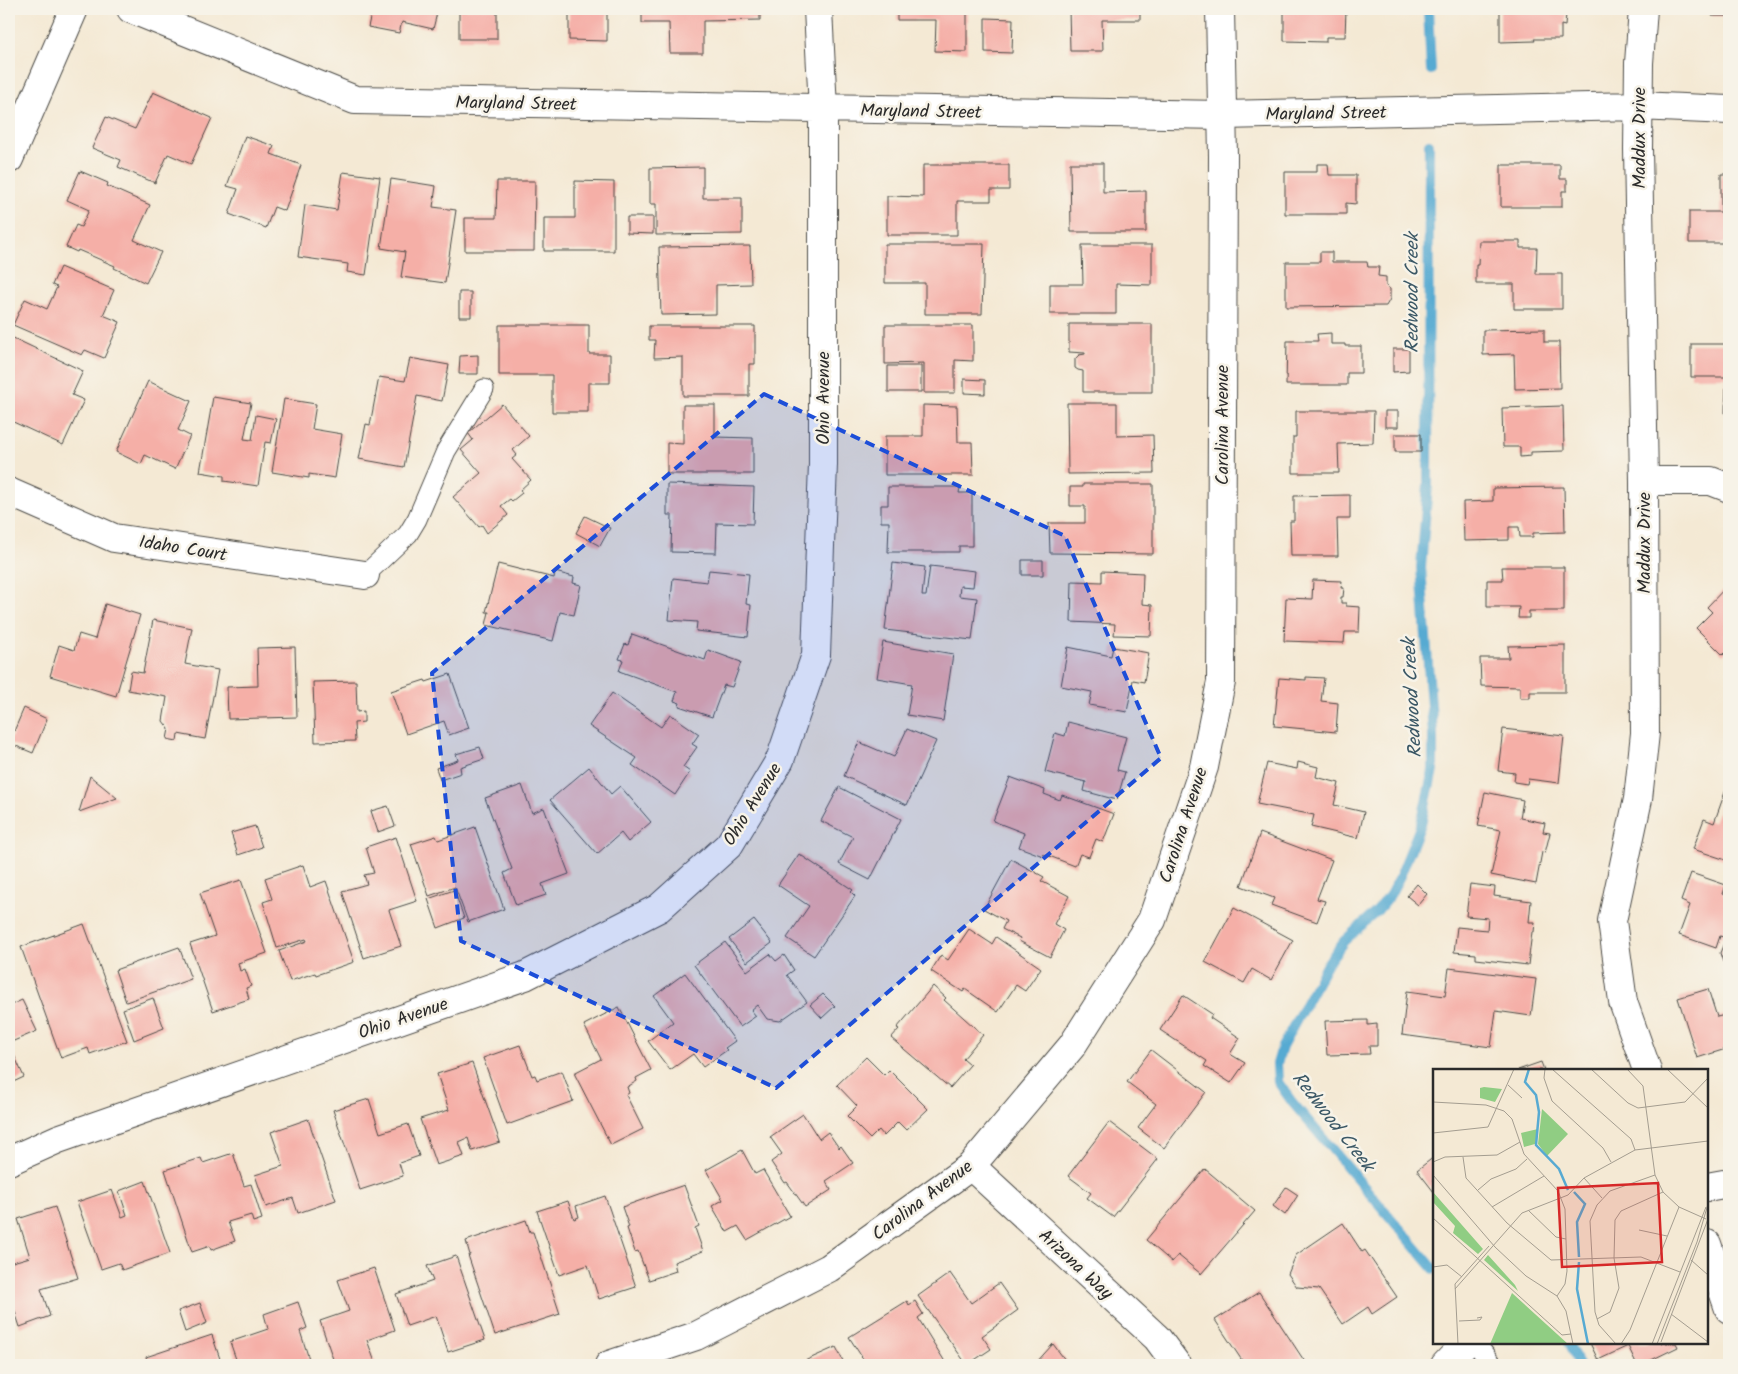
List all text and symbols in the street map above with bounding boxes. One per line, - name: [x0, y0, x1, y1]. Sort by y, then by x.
- street label: Maddux Drive: [1626, 87, 1655, 189]
- street label: Maryland Street: [455, 89, 578, 120]
- street label: Maryland Street: [860, 97, 983, 128]
- street label: Maryland Street: [1265, 99, 1388, 130]
- water label: Redwood Creek: [1398, 230, 1428, 353]
- street label: Ohio Avenue: [810, 351, 839, 445]
- street label: Carolina Avenue: [1209, 365, 1238, 485]
- street label: Maddux Drive: [1631, 492, 1660, 594]
- street label: Idaho Court: [137, 528, 230, 571]
- water label: Redwood Creek: [1395, 634, 1431, 759]
- street label: Ohio Avenue: [716, 758, 790, 852]
- street label: Carolina Avenue: [1152, 764, 1217, 887]
- street label: Ohio Avenue: [355, 991, 452, 1048]
- water label: Redwood Creek: [1284, 1066, 1383, 1181]
- inset map: [1433, 1069, 1708, 1344]
- street label: Carolina Avenue: [866, 1153, 980, 1249]
- street label: Arizona Way: [1031, 1223, 1119, 1308]

